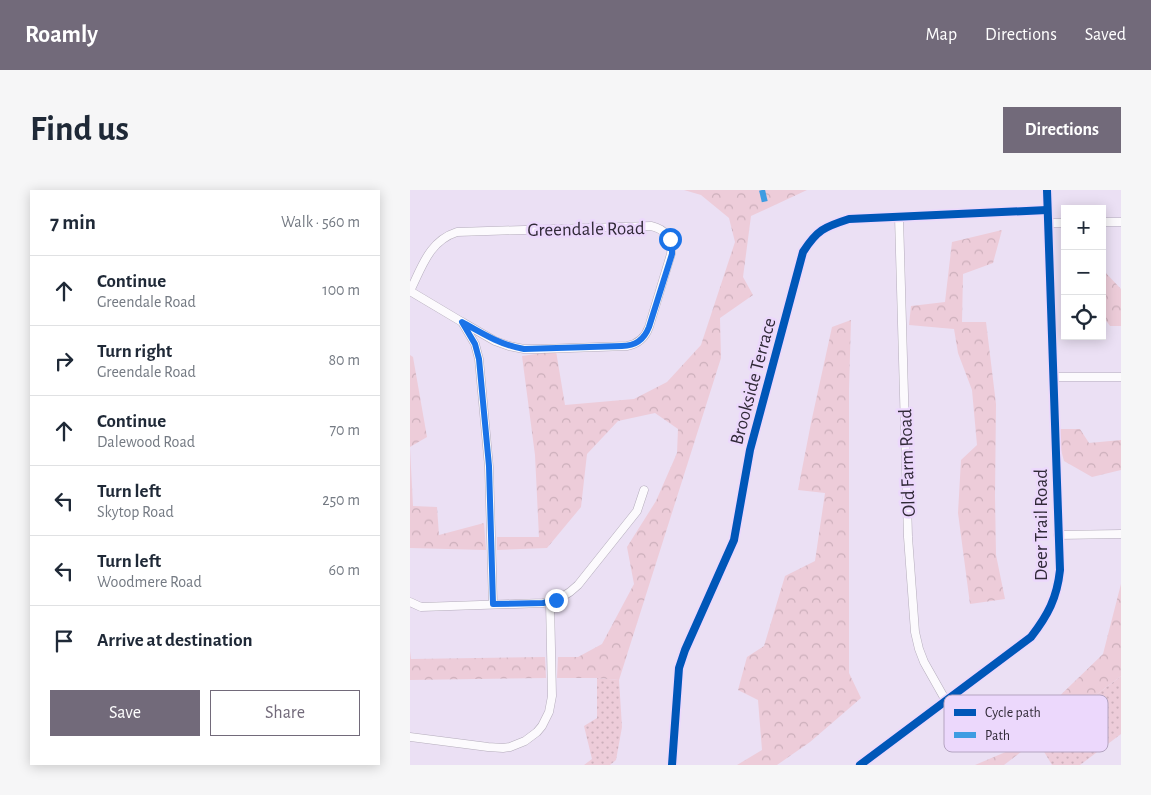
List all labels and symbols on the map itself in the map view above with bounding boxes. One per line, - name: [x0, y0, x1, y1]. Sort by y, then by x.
- street label: Greendale Road: [527, 219, 645, 240]
- route start: [659, 228, 682, 251]
- street label: Brookside Terrace: [727, 316, 780, 447]
- street label: Old Farm Road: [896, 408, 919, 517]
- street label: Deer Trail Road: [1032, 469, 1051, 581]
- route end: [545, 589, 568, 612]
- legend: [944, 695, 1108, 752]
- text: Cycle path: [985, 706, 1041, 720]
- text: Path: [985, 729, 1010, 743]

